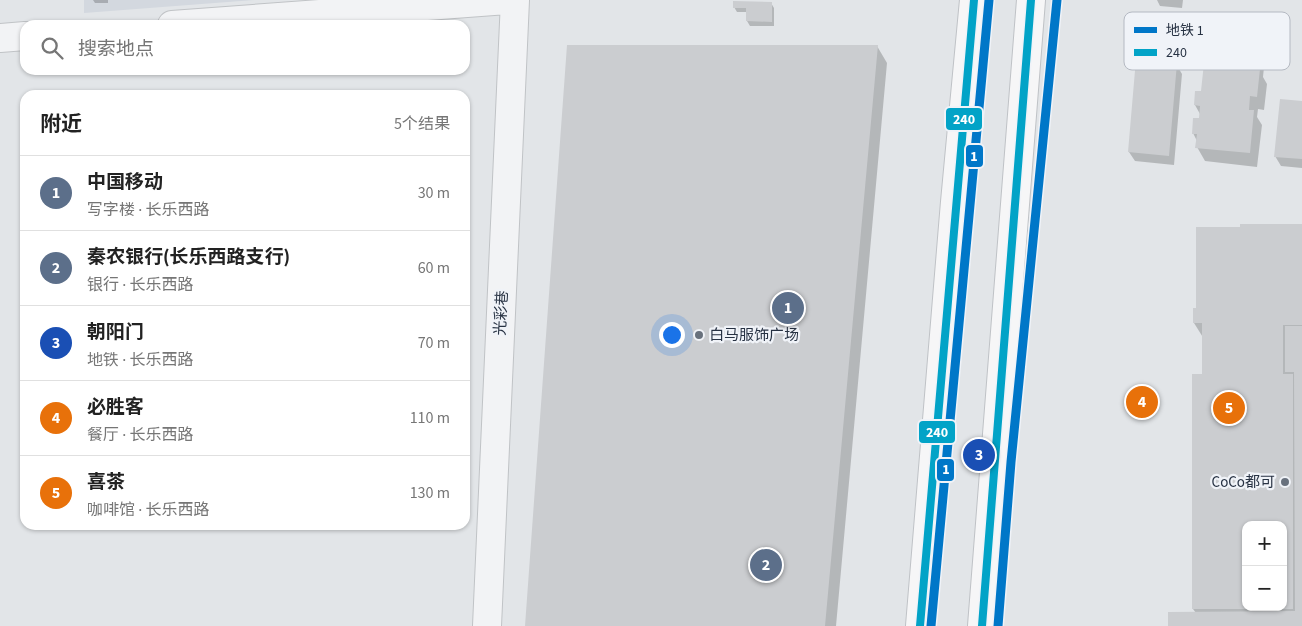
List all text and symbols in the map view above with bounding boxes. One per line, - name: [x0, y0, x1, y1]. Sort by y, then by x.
- legend: [1124, 12, 1290, 70]
- search box: [20, 20, 470, 75]
- text: 地铁 1: [1166, 21, 1204, 41]
- icon: search: [38, 34, 66, 62]
- text: 搜索地点: [78, 36, 154, 63]
- text: 240: [1166, 43, 1187, 63]
- line badge: 240: [945, 107, 983, 131]
- text: 附近: [40, 109, 82, 139]
- text: 240: [953, 110, 975, 130]
- text: 5个结果: [394, 113, 450, 135]
- line badge: 1: [965, 144, 984, 168]
- text: 1: [970, 147, 978, 167]
- text: 中国移动: [87, 169, 163, 196]
- text: 1: [52, 182, 60, 204]
- text: 30 m: [418, 182, 450, 204]
- text: 写字楼 · 长乐西路: [87, 199, 209, 221]
- text: 秦农银行(长乐西路支行): [87, 244, 290, 271]
- text: 2: [52, 257, 60, 279]
- text: 60 m: [418, 257, 450, 279]
- text: 银行 · 长乐西路: [87, 274, 193, 296]
- pin: 1: [772, 289, 804, 327]
- street label: 光彩巷: [490, 290, 513, 336]
- text: 朝阳门: [87, 319, 144, 346]
- your location: [659, 322, 685, 348]
- place label: 白马服饰广场: [709, 325, 799, 346]
- marker: 白马服饰广场: [693, 329, 705, 341]
- text: 3: [52, 332, 60, 354]
- text: 70 m: [418, 332, 450, 354]
- text: 地铁 · 长乐西路: [87, 349, 193, 371]
- pin: 4: [1126, 383, 1158, 421]
- pin: 5: [1213, 389, 1245, 427]
- text: 必胜客: [87, 394, 144, 421]
- text: 4: [52, 407, 60, 429]
- text: 110 m: [410, 407, 450, 429]
- line badge: 240: [918, 420, 956, 444]
- text: 240: [926, 423, 948, 443]
- text: 餐厅 · 长乐西路: [87, 424, 193, 446]
- pin: 3: [963, 436, 995, 474]
- line badge: 1: [936, 458, 955, 482]
- text: 1: [942, 460, 950, 480]
- text: 喜茶: [87, 469, 125, 496]
- place label: CoCo都可: [1212, 472, 1275, 493]
- marker: CoCo都可: [1279, 476, 1291, 488]
- text: 5: [52, 482, 60, 504]
- text: 130 m: [410, 482, 450, 504]
- text: 咖啡馆 · 长乐西路: [87, 499, 209, 521]
- map controls: [1242, 521, 1287, 611]
- button: +: [1242, 521, 1287, 566]
- pin: 2: [750, 546, 782, 584]
- button: −: [1242, 566, 1287, 611]

